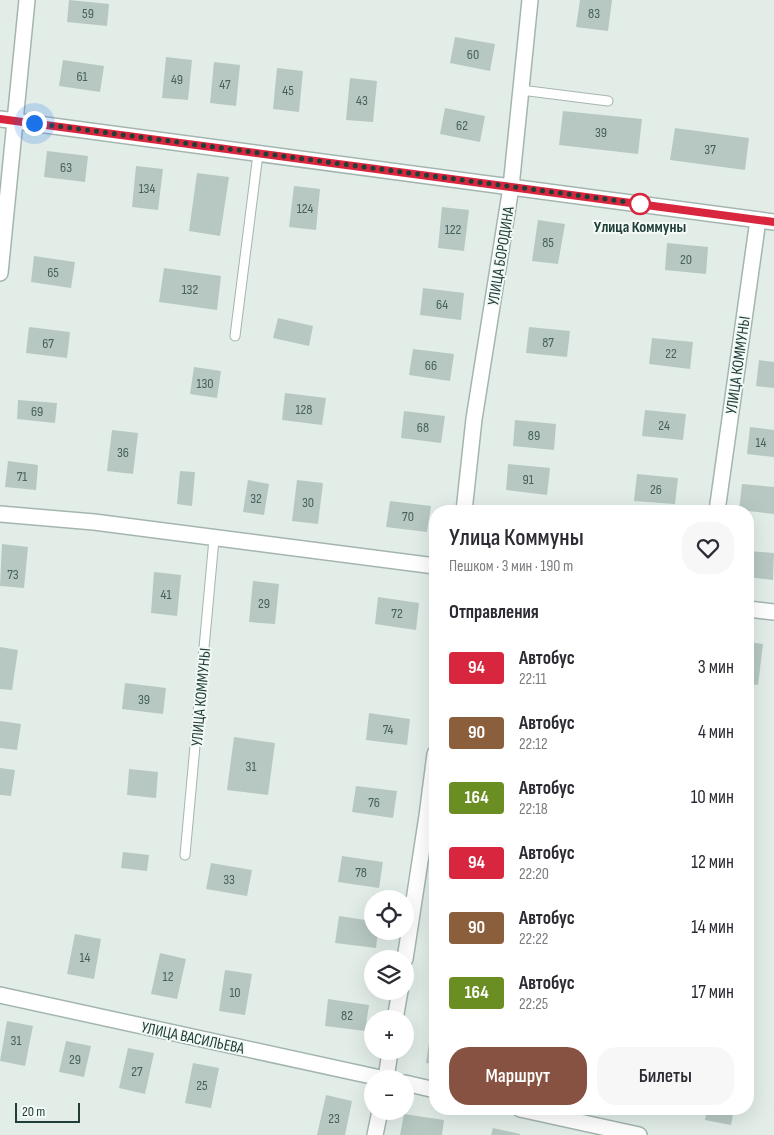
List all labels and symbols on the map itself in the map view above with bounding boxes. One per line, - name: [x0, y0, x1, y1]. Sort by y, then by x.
- house number: 59: [82, 5, 94, 22]
- house number: 83: [588, 5, 600, 22]
- house number: 60: [467, 46, 479, 63]
- house number: 61: [76, 68, 88, 85]
- house number: 49: [171, 71, 183, 88]
- house number: 47: [219, 76, 231, 93]
- house number: 45: [282, 82, 294, 99]
- house number: 43: [356, 92, 368, 109]
- your location: [22, 111, 47, 136]
- house number: 62: [456, 117, 468, 134]
- house number: 39: [595, 124, 607, 141]
- house number: 37: [704, 141, 716, 158]
- house number: 63: [60, 159, 72, 176]
- house number: 134: [139, 180, 155, 197]
- marker: Улица Коммуны: [629, 193, 651, 215]
- house number: 124: [297, 200, 313, 217]
- street label: УЛИЦА БОРОДИНА: [484, 205, 519, 307]
- place label: Улица Коммуны: [594, 218, 686, 237]
- house number: 122: [445, 221, 462, 238]
- house number: 85: [542, 234, 554, 251]
- house number: 20: [680, 251, 692, 268]
- house number: 65: [47, 264, 59, 281]
- house number: 132: [182, 281, 198, 298]
- house number: 64: [436, 296, 448, 313]
- street label: УЛИЦА КОММУНЫ: [722, 315, 755, 415]
- house number: 87: [542, 334, 554, 351]
- house number: 67: [42, 335, 54, 352]
- house number: 22: [665, 345, 677, 362]
- house number: 66: [425, 357, 437, 374]
- house number: 130: [196, 375, 214, 392]
- house number: 128: [296, 401, 312, 418]
- house number: 69: [31, 403, 43, 420]
- house number: 24: [658, 417, 670, 434]
- house number: 68: [417, 419, 429, 436]
- house number: 89: [528, 427, 540, 444]
- house number: 14: [756, 434, 767, 451]
- house number: 36: [117, 444, 129, 461]
- house number: 71: [17, 468, 27, 485]
- house number: 91: [522, 471, 534, 488]
- house number: 26: [650, 481, 662, 498]
- house number: 32: [250, 490, 262, 507]
- house number: 30: [302, 494, 314, 511]
- house number: 70: [402, 508, 414, 525]
- house number: 73: [7, 566, 19, 583]
- house number: 41: [161, 586, 171, 603]
- house number: 29: [258, 595, 270, 612]
- house number: 72: [391, 605, 403, 622]
- street label: УЛИЦА КОММУНЫ: [188, 647, 215, 747]
- house number: 39: [138, 691, 150, 708]
- house number: 74: [383, 721, 394, 738]
- house number: 31: [246, 758, 256, 775]
- house number: 76: [368, 794, 380, 811]
- house number: 78: [355, 864, 367, 881]
- house number: 33: [223, 871, 235, 888]
- house number: 14: [80, 949, 91, 966]
- house number: 12: [163, 968, 174, 985]
- house number: 10: [229, 984, 241, 1001]
- house number: 82: [341, 1007, 353, 1024]
- street label: УЛИЦА ВАСИЛЬЕВА: [139, 1018, 246, 1059]
- house number: 31: [11, 1032, 21, 1049]
- house number: 29: [69, 1051, 81, 1068]
- house number: 27: [131, 1063, 143, 1080]
- house number: 25: [196, 1077, 208, 1094]
- scale bar: [15, 1100, 80, 1123]
- house number: 23: [328, 1110, 340, 1127]

